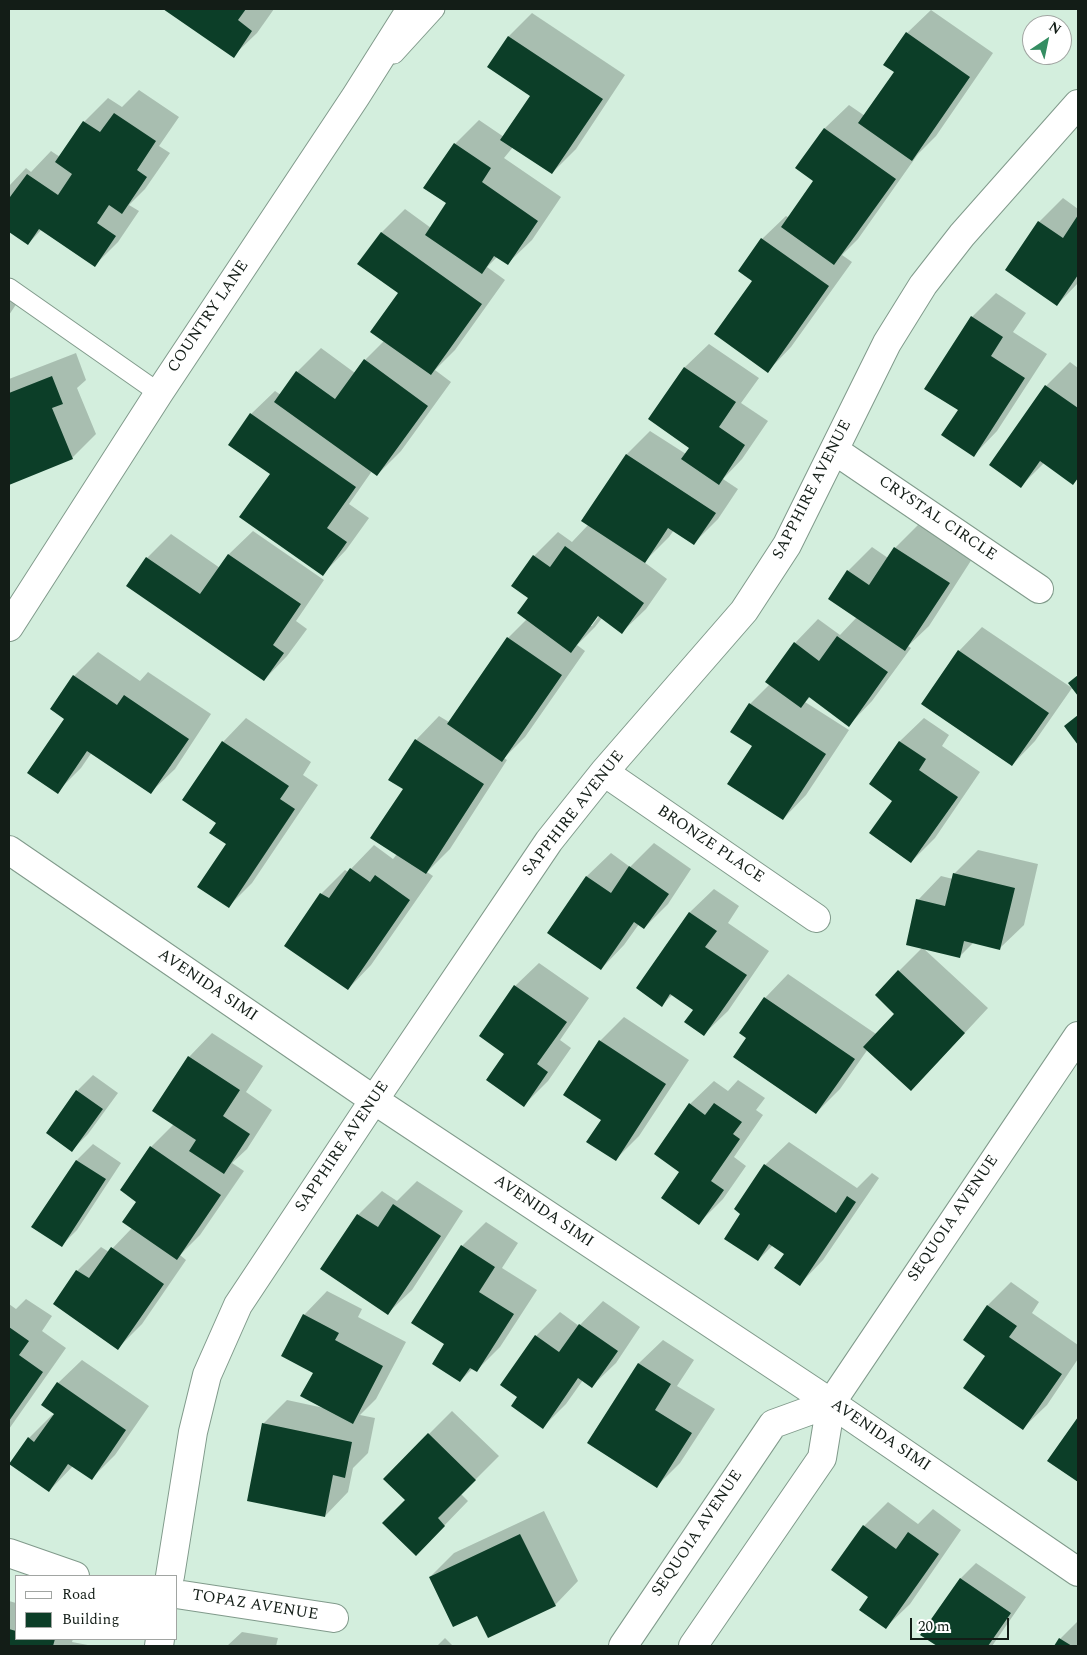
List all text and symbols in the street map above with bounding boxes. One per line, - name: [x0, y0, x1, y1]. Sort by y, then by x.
- north arrow: [1022, 15, 1072, 65]
- text: N: [1044, 16, 1066, 40]
- street label: COUNTRY LANE: [164, 257, 254, 377]
- street label: SAPPHIRE AVENUE: [770, 417, 856, 563]
- street label: CRYSTAL CIRCLE: [874, 472, 1000, 566]
- street label: SAPPHIRE AVENUE: [519, 747, 629, 881]
- street label: BRONZE PLACE: [653, 802, 767, 888]
- street label: AVENIDA SIMI: [154, 946, 260, 1026]
- street label: SAPPHIRE AVENUE: [292, 1078, 394, 1216]
- street label: SEQUOIA AVENUE: [905, 1152, 1003, 1286]
- street label: AVENIDA SIMI: [490, 1172, 596, 1252]
- street label: AVENIDA SIMI: [827, 1396, 933, 1476]
- street label: SEQUOIA AVENUE: [649, 1467, 747, 1601]
- legend: [15, 1575, 178, 1640]
- text: Road: [62, 1583, 96, 1606]
- street label: TOPAZ AVENUE: [190, 1587, 320, 1625]
- text: Building: [62, 1608, 119, 1631]
- scale bar: [912, 1608, 1011, 1640]
- text: 20 m: [918, 1615, 950, 1638]

